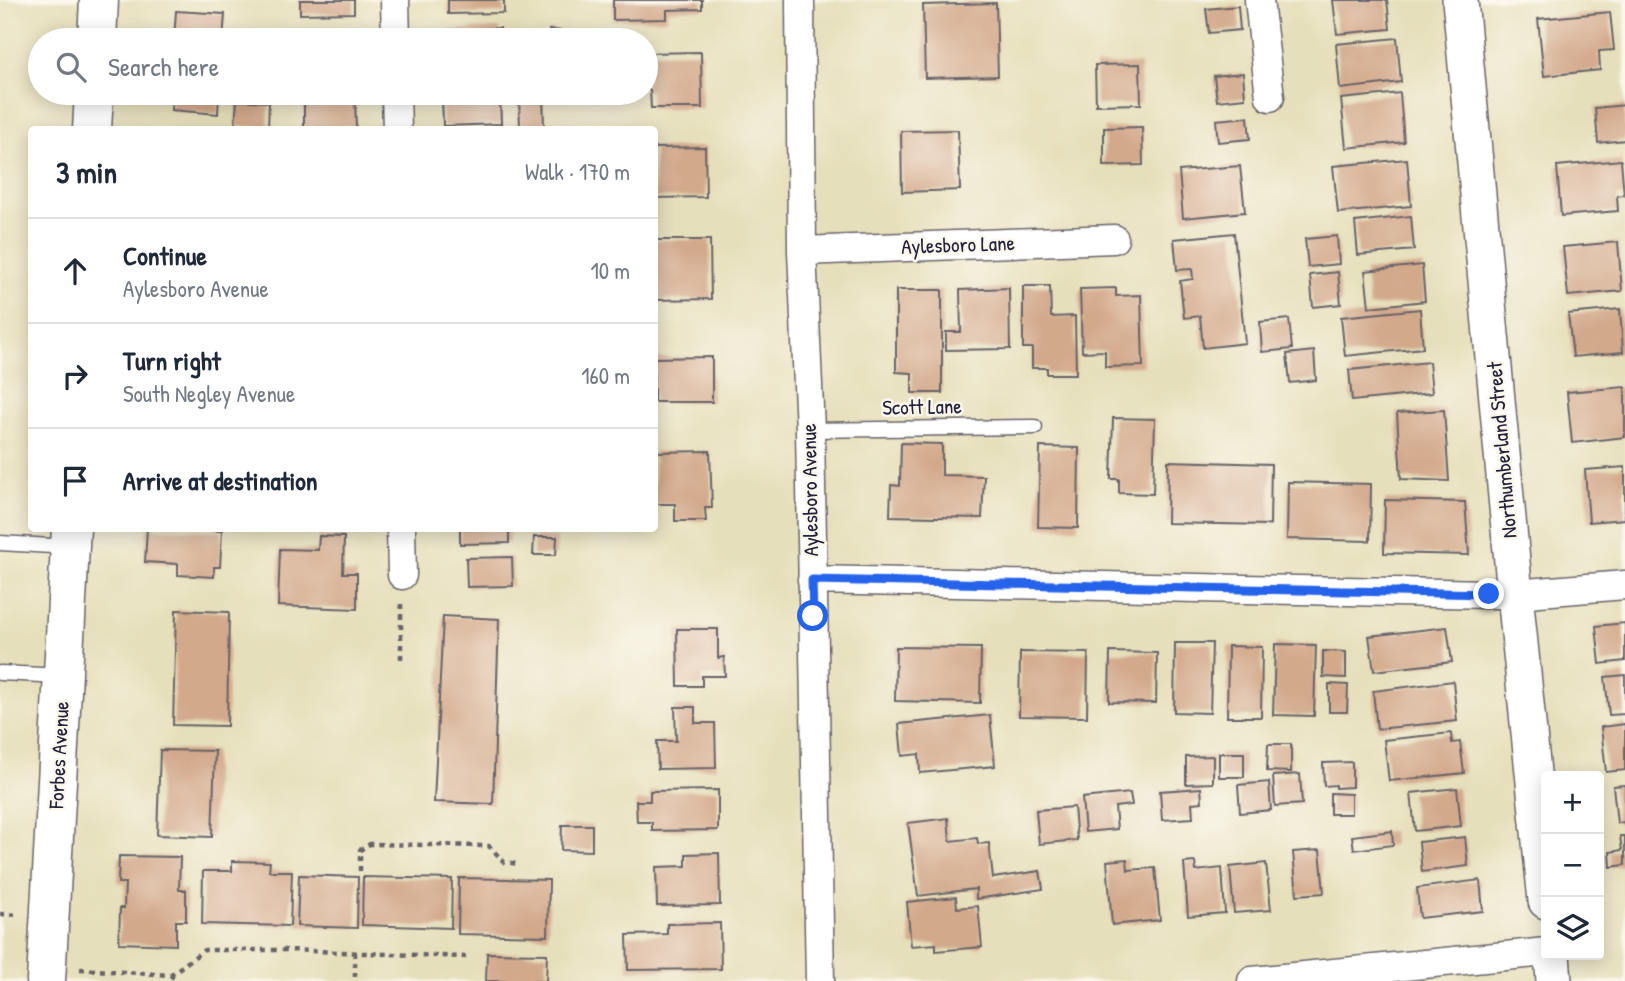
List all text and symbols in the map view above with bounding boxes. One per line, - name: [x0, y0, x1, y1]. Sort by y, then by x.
- search box: [28, 28, 658, 105]
- icon: search: [52, 48, 90, 86]
- text: Search here: [108, 49, 219, 84]
- text: 3 min: [56, 152, 117, 192]
- text: Walk · 170 m: [525, 156, 630, 187]
- street label: Aylesboro Lane: [901, 228, 1015, 261]
- text: Continue: [123, 238, 207, 273]
- icon: ahead: [56, 252, 94, 290]
- text: 10 m: [590, 255, 630, 286]
- text: Aylesboro Avenue: [123, 273, 269, 304]
- text: Turn right: [123, 343, 221, 378]
- icon: right: [56, 357, 94, 395]
- text: 160 m: [581, 360, 630, 391]
- street label: Northumberland Street: [1479, 360, 1524, 539]
- text: South Negley Avenue: [123, 378, 295, 409]
- street label: Scott Lane: [882, 391, 962, 422]
- street label: Aylesboro Avenue: [794, 423, 825, 557]
- icon: arrive: [56, 462, 94, 500]
- text: Arrive at destination: [123, 463, 318, 498]
- route end: [1473, 578, 1504, 609]
- route start: [797, 600, 828, 631]
- street label: Forbes Avenue: [41, 700, 76, 810]
- map controls: [1541, 771, 1604, 960]
- button: +: [1541, 771, 1604, 834]
- button: −: [1541, 834, 1604, 897]
- button: layers: [1541, 897, 1604, 960]

